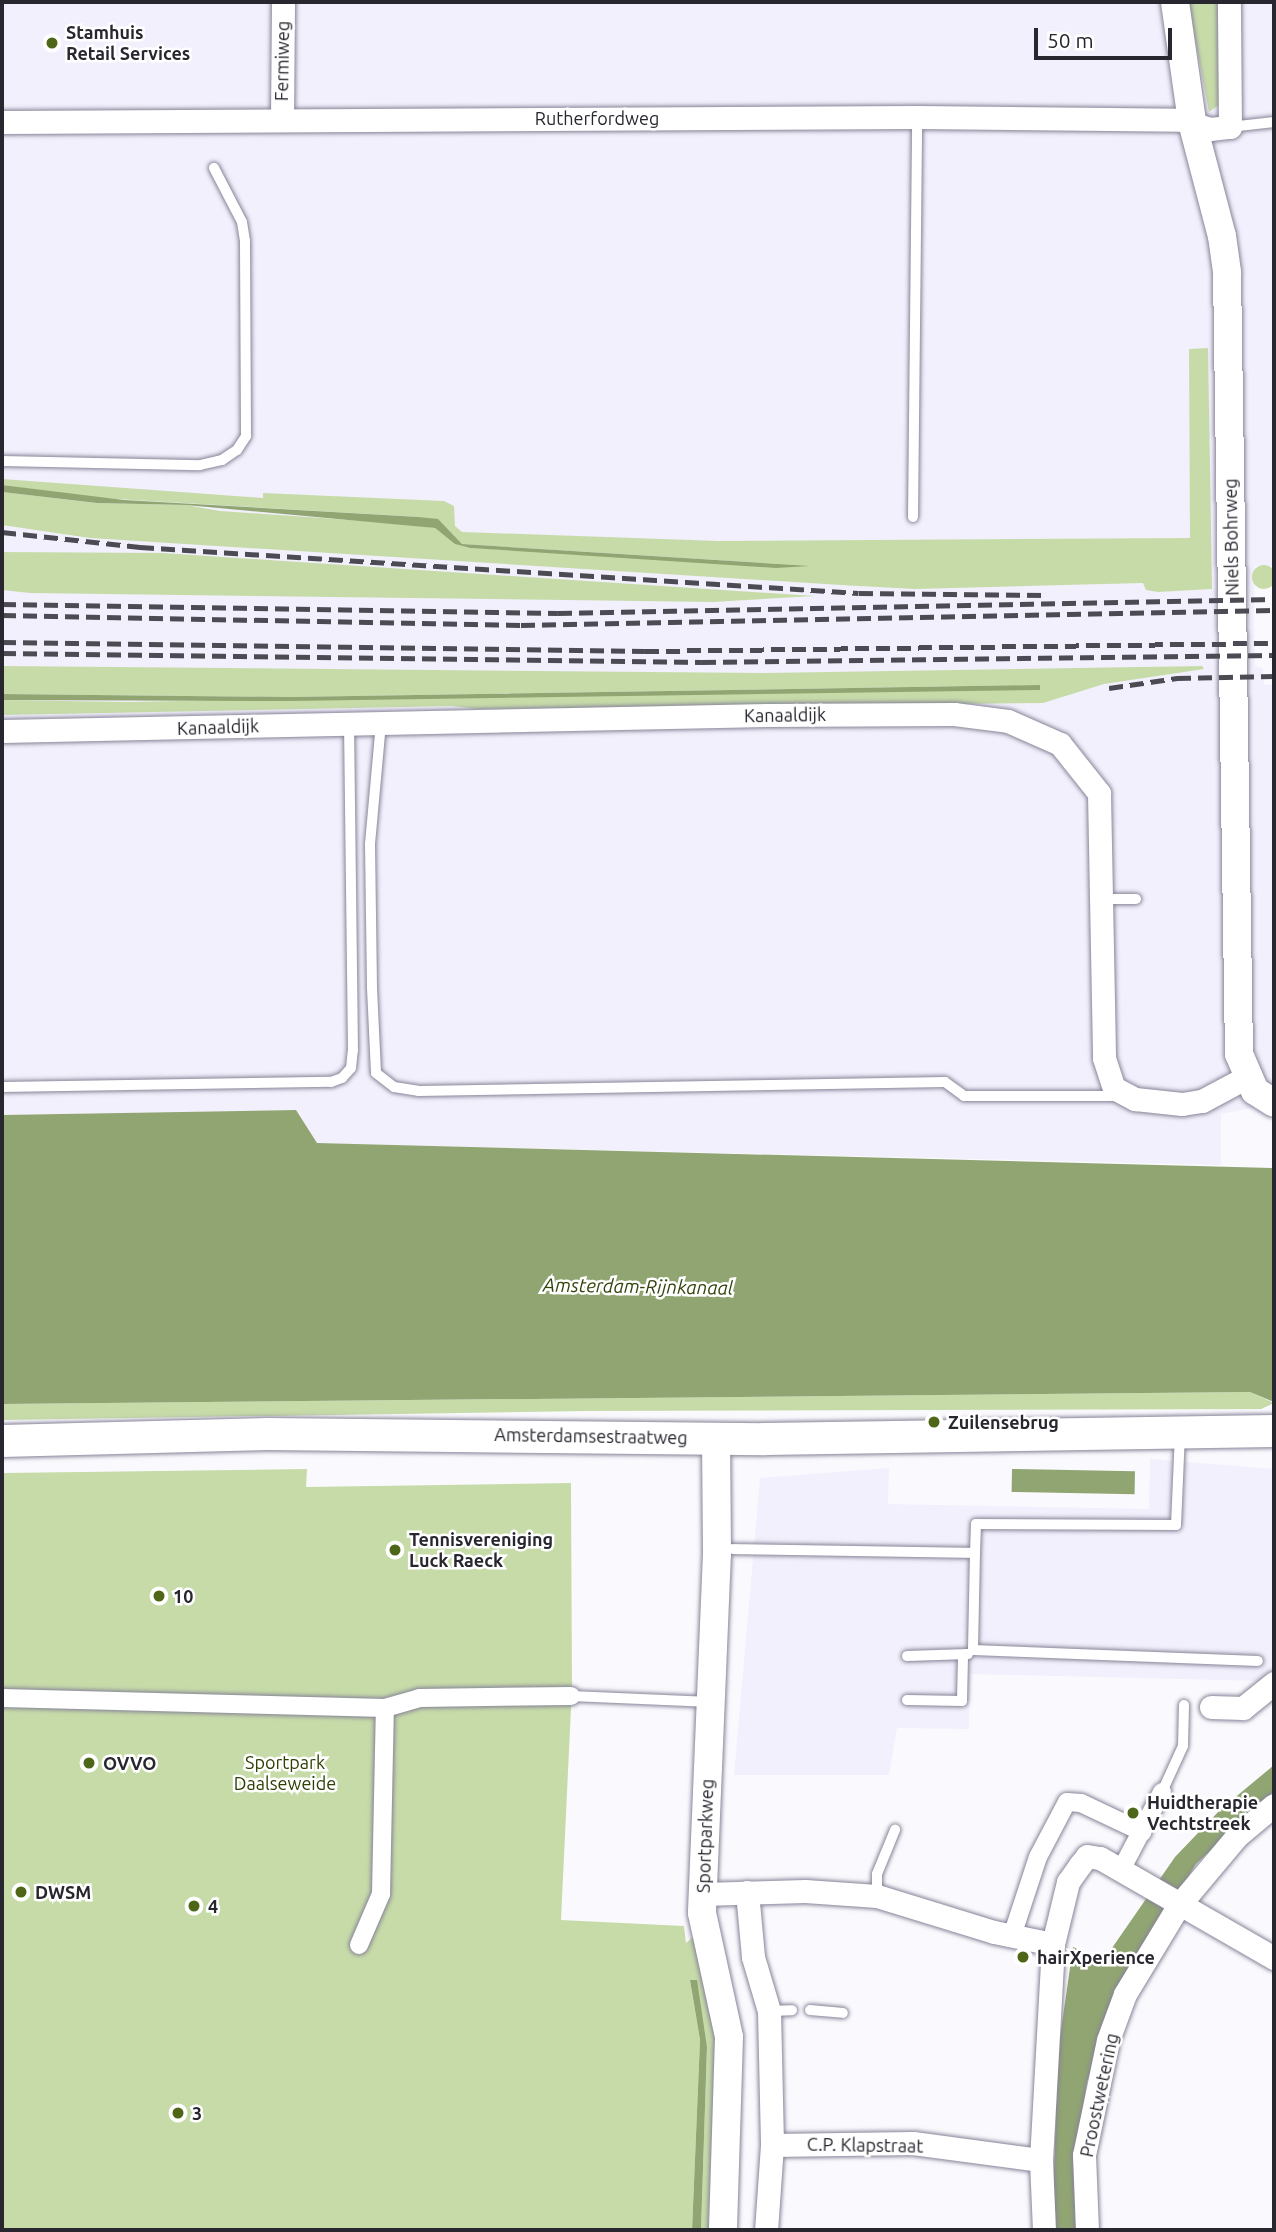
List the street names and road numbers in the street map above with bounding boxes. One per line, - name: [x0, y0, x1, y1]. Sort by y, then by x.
- street label: Fermiweg: [271, 21, 293, 101]
- street label: Rutherfordweg: [535, 107, 659, 129]
- street label: Niels Bohrweg: [1219, 478, 1243, 596]
- street label: Kanaaldijk: [744, 703, 826, 727]
- street label: Kanaaldijk: [177, 715, 259, 739]
- street label: Amsterdamsestraatweg: [494, 1424, 688, 1448]
- street label: Sportparkweg: [692, 1778, 718, 1894]
- street label: Proostwetering: [1075, 2031, 1123, 2159]
- street label: C.P. Klapstraat: [807, 2133, 923, 2157]

